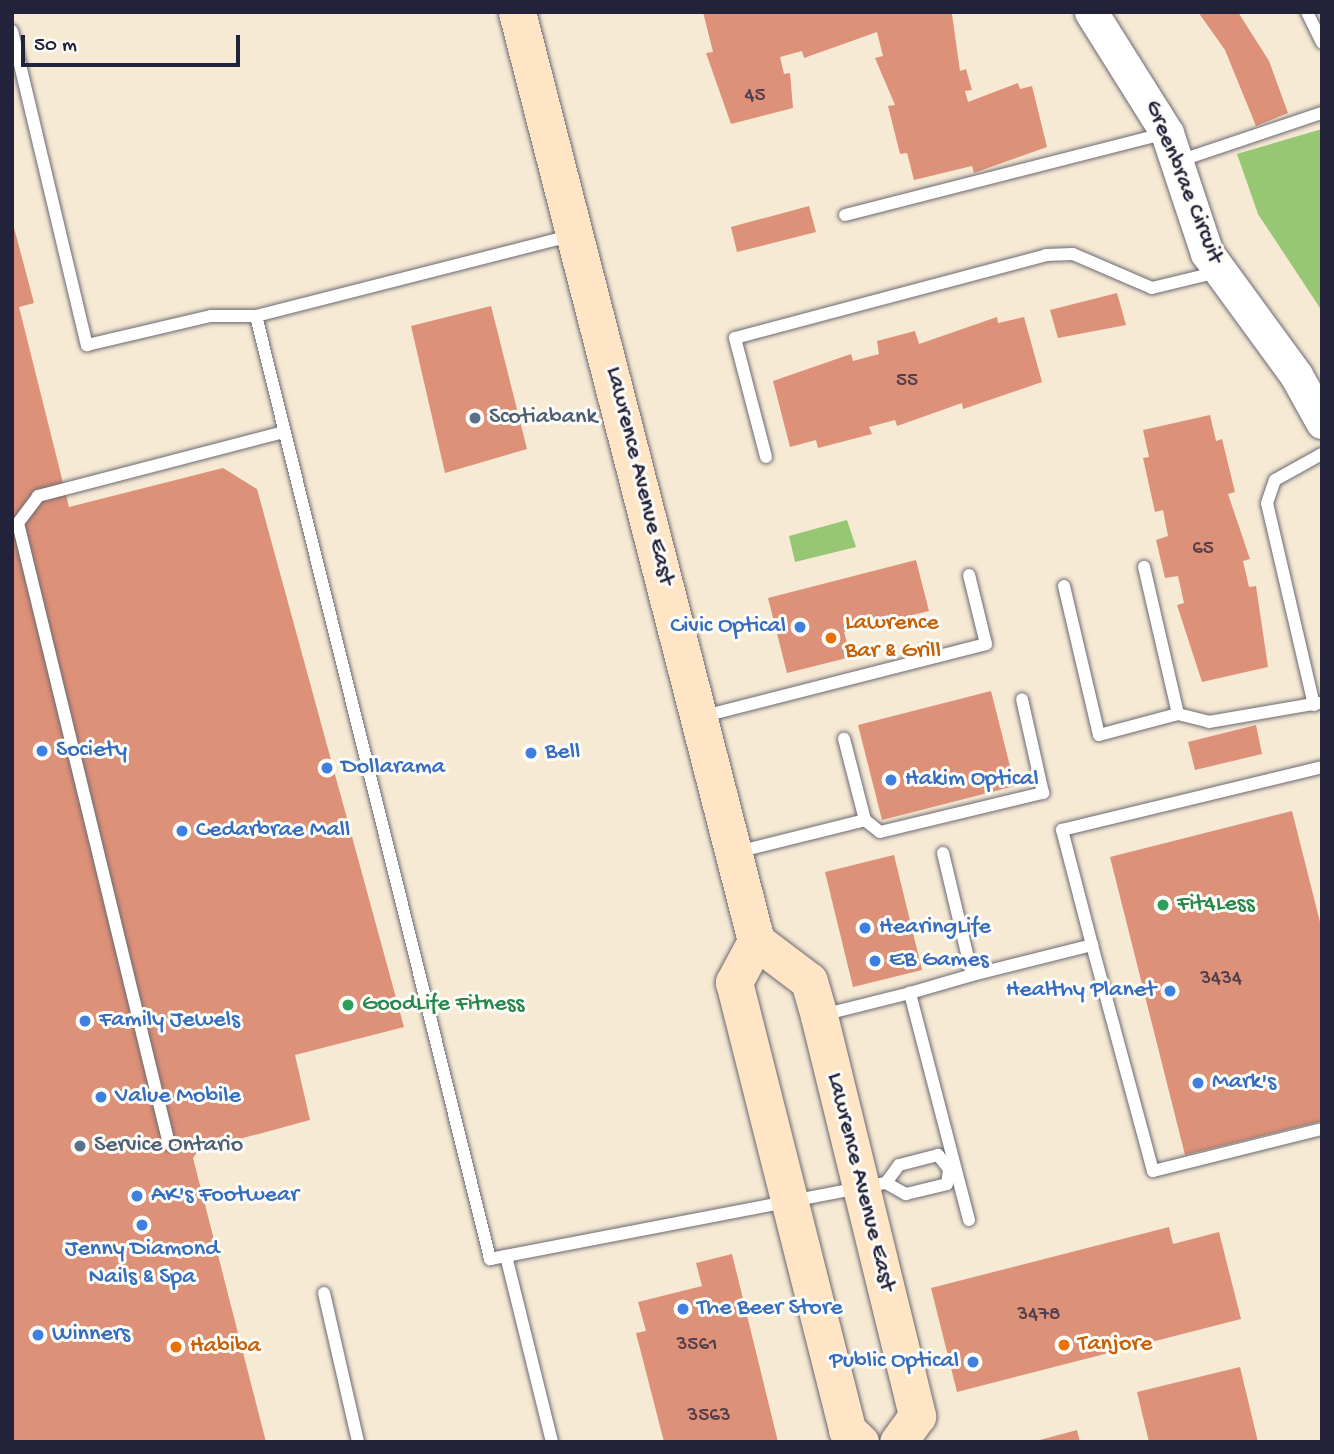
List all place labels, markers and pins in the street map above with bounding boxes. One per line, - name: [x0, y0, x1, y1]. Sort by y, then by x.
- place label: Scotiabank: [489, 404, 597, 432]
- marker: Scotiabank: [467, 410, 483, 426]
- place label: Lawrence Bar & Grill: [845, 610, 941, 666]
- place label: Civic Optical: [670, 613, 786, 641]
- marker: Civic Optical: [792, 619, 808, 635]
- marker: Lawrence Bar & Grill: [823, 630, 839, 646]
- place label: Society: [56, 737, 127, 765]
- place label: Bell: [545, 739, 580, 767]
- marker: Society: [34, 743, 50, 759]
- marker: Bell: [523, 745, 539, 761]
- place label: Dollarama: [341, 754, 445, 782]
- marker: Dollarama: [319, 760, 335, 776]
- place label: Hakim Optical: [905, 766, 1039, 794]
- marker: Hakim Optical: [883, 772, 899, 788]
- place label: Cedarbrae Mall: [196, 817, 350, 845]
- marker: Cedarbrae Mall: [174, 823, 190, 839]
- place label: Fit4Less: [1177, 891, 1254, 919]
- marker: Fit4Less: [1155, 897, 1171, 913]
- place label: HearingLife: [879, 914, 991, 942]
- marker: HearingLife: [857, 920, 873, 936]
- place label: EB Games: [889, 947, 989, 975]
- marker: EB Games: [867, 953, 883, 969]
- place label: Healthy Planet: [1006, 977, 1156, 1005]
- marker: Healthy Planet: [1162, 983, 1178, 999]
- place label: GoodLife Fitness: [362, 991, 524, 1019]
- marker: GoodLife Fitness: [340, 997, 356, 1013]
- place label: Family Jewels: [99, 1007, 240, 1035]
- marker: Family Jewels: [77, 1013, 93, 1029]
- place label: Mark's: [1212, 1069, 1276, 1097]
- marker: Mark's: [1190, 1075, 1206, 1091]
- place label: Value Mobile: [115, 1083, 241, 1111]
- marker: Value Mobile: [93, 1089, 109, 1105]
- place label: Service Ontario: [94, 1132, 243, 1160]
- marker: Service Ontario: [72, 1138, 88, 1154]
- place label: AK's Footwear: [151, 1182, 299, 1210]
- marker: AK's Footwear: [129, 1188, 145, 1204]
- marker: Jenny Diamond Nails & Spa: [134, 1217, 150, 1233]
- place label: Jenny Diamond Nails & Spa: [65, 1236, 219, 1292]
- place label: The Beer Store: [697, 1295, 843, 1323]
- marker: The Beer Store: [675, 1301, 691, 1317]
- place label: Winners: [52, 1321, 130, 1349]
- marker: Winners: [30, 1327, 46, 1343]
- place label: Tanjore: [1078, 1331, 1152, 1359]
- place label: Habiba: [190, 1333, 261, 1361]
- marker: Tanjore: [1056, 1337, 1072, 1353]
- marker: Habiba: [168, 1339, 184, 1355]
- place label: Public Optical: [829, 1348, 959, 1376]
- marker: Public Optical: [965, 1354, 981, 1370]

